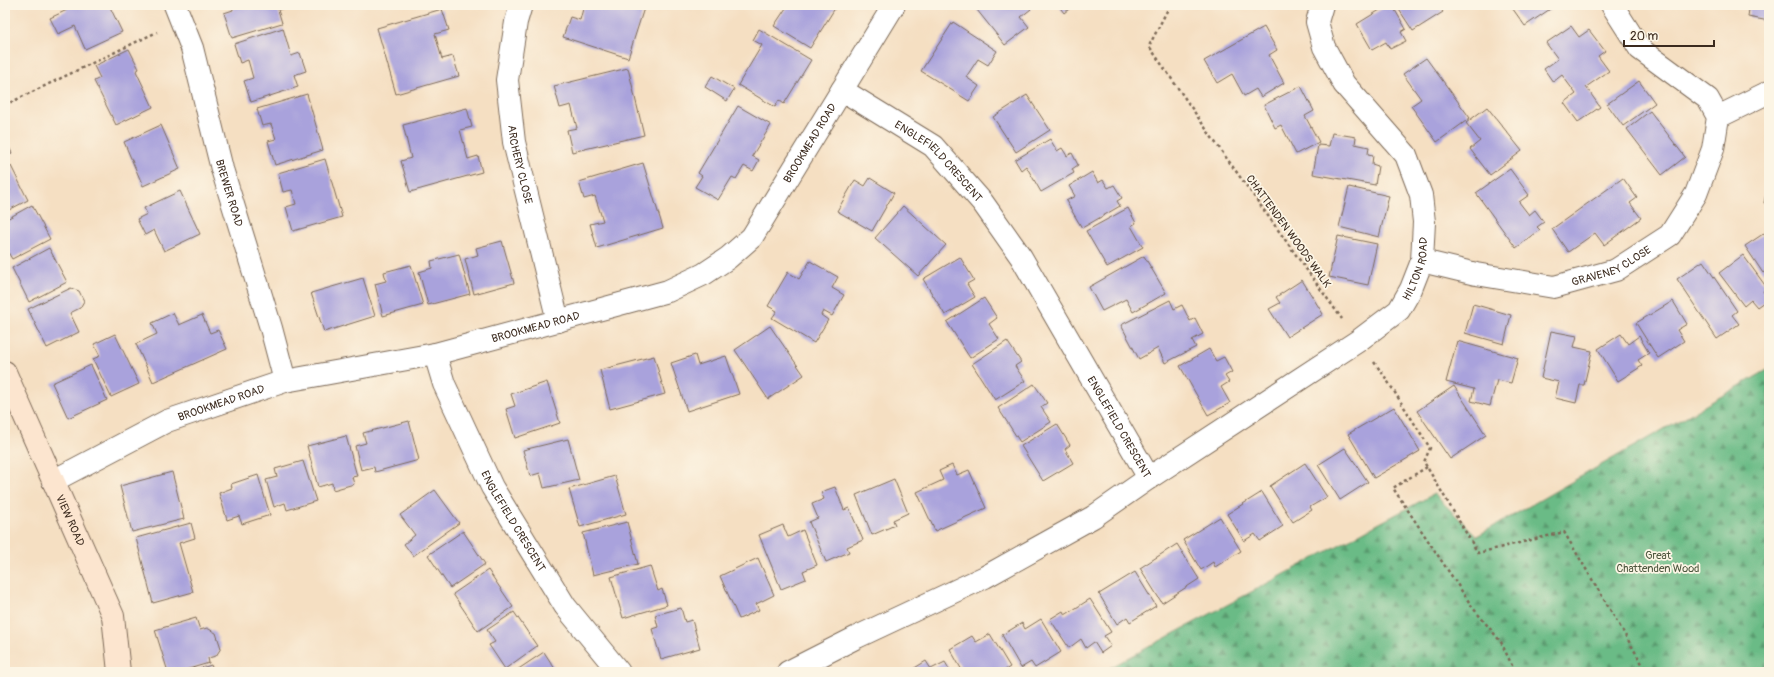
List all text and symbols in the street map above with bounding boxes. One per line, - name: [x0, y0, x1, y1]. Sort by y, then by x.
- scale bar: [1624, 22, 1714, 48]
- text: 20 m: [1630, 29, 1659, 44]
- street label: BROOKMEAD ROAD: [781, 101, 839, 185]
- street label: ENGLEFIELD CRESCENT: [892, 118, 985, 205]
- street label: ARCHERY CLOSE: [505, 124, 535, 205]
- street label: BREWER ROAD: [213, 158, 245, 228]
- street label: CHATTENDEN WOODS WALK: [1243, 172, 1334, 290]
- street label: HILTON ROAD: [1400, 237, 1430, 303]
- street label: GRAVENEY CLOSE: [1570, 243, 1654, 289]
- street label: BROOKMEAD ROAD: [490, 309, 581, 345]
- street label: ENGLEFIELD CRESCENT: [1084, 374, 1153, 480]
- street label: BROOKMEAD ROAD: [176, 382, 266, 424]
- street label: ENGLEFIELD CRESCENT: [478, 469, 548, 574]
- street label: VIEW ROAD: [53, 493, 87, 548]
- park label: Great Chattenden Wood: [1617, 549, 1699, 575]

